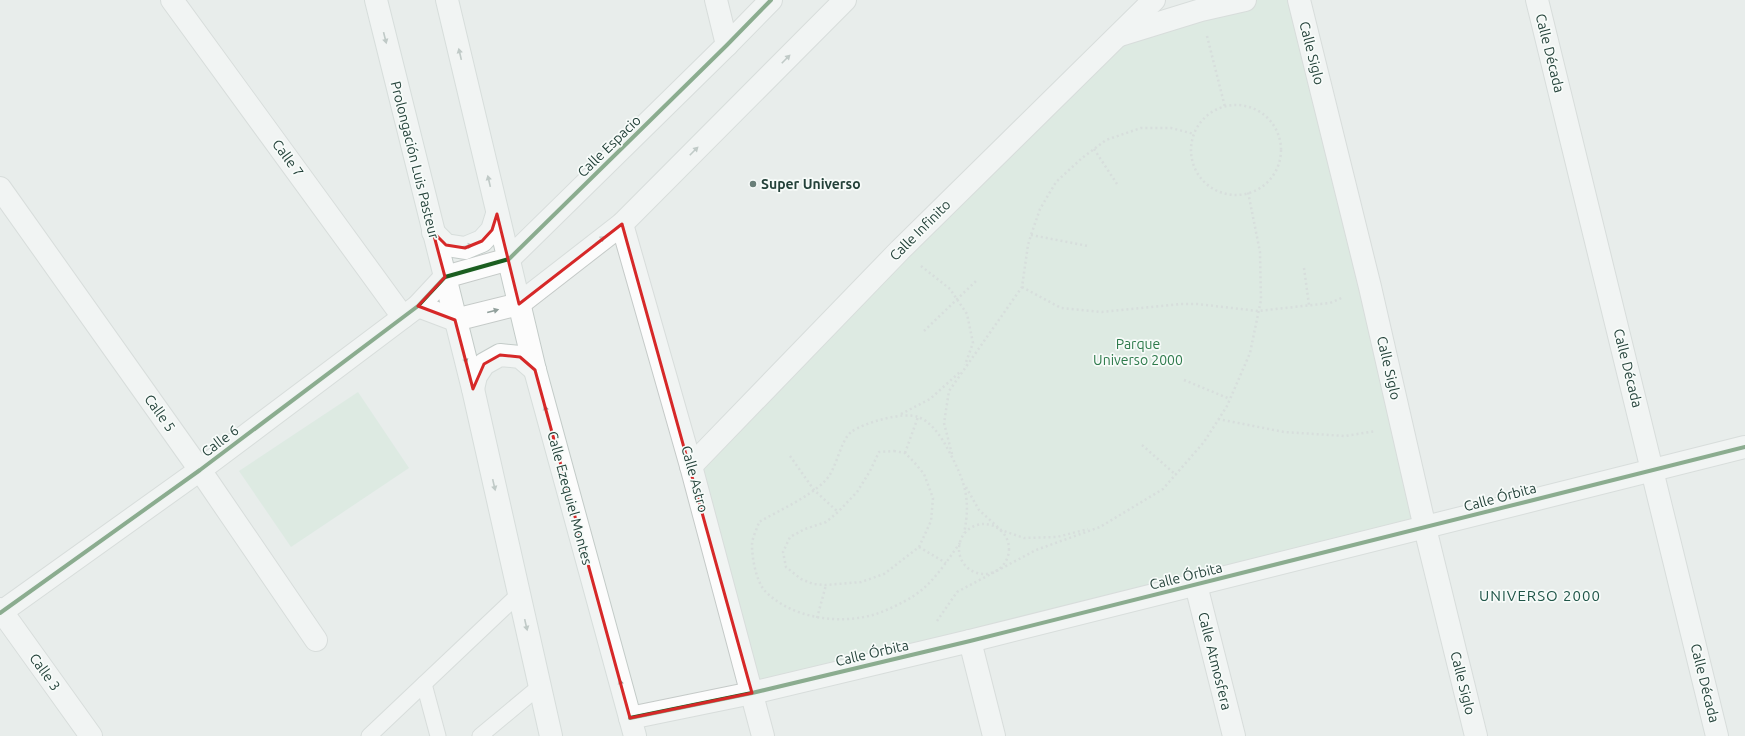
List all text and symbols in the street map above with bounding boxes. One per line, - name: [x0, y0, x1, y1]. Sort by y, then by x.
- street label: Calle Década: [1532, 12, 1568, 94]
- street label: Calle Siglo: [1296, 20, 1328, 86]
- one-way arrow: [382, 32, 388, 44]
- one-way arrow: [456, 48, 462, 60]
- one-way arrow: [781, 54, 791, 64]
- street label: Prolongación Luis Pasteur: [388, 79, 443, 241]
- street label: Calle Espacio: [574, 112, 644, 180]
- street label: Calle 7: [269, 136, 307, 180]
- one-way arrow: [690, 146, 699, 156]
- one-way arrow: [486, 175, 492, 187]
- place label: Super Universo: [761, 176, 861, 192]
- marker: Super Universo: [748, 179, 758, 189]
- street label: Calle Infinito: [886, 196, 954, 264]
- one-way arrow: [595, 236, 606, 245]
- one-way arrow: [460, 243, 473, 249]
- one-way arrow: [487, 307, 499, 313]
- street label: Calle Década: [1610, 327, 1646, 409]
- street label: Calle Siglo: [1374, 335, 1404, 401]
- park label: Parque Universo 2000: [1093, 336, 1183, 368]
- one-way arrow: [462, 352, 468, 364]
- street label: Calle 5: [141, 391, 179, 435]
- one-way arrow: [543, 405, 549, 417]
- street label: Calle 6: [198, 422, 242, 460]
- street label: Calle Ezequiel Montes: [544, 429, 596, 567]
- street label: Calle Astro: [678, 444, 712, 514]
- one-way arrow: [492, 479, 498, 491]
- street label: Calle Órbita: [1462, 479, 1538, 514]
- street label: Calle Órbita: [1148, 558, 1224, 593]
- district label: UNIVERSO 2000: [1479, 587, 1601, 604]
- street label: Calle Atmosfera: [1195, 610, 1235, 712]
- one-way arrow: [524, 619, 530, 631]
- street label: Calle Órbita: [834, 636, 910, 669]
- street label: Calle Década: [1687, 642, 1723, 724]
- street label: Calle 3: [26, 650, 64, 694]
- street label: Calle Siglo: [1447, 650, 1479, 716]
- one-way arrow: [618, 679, 624, 691]

